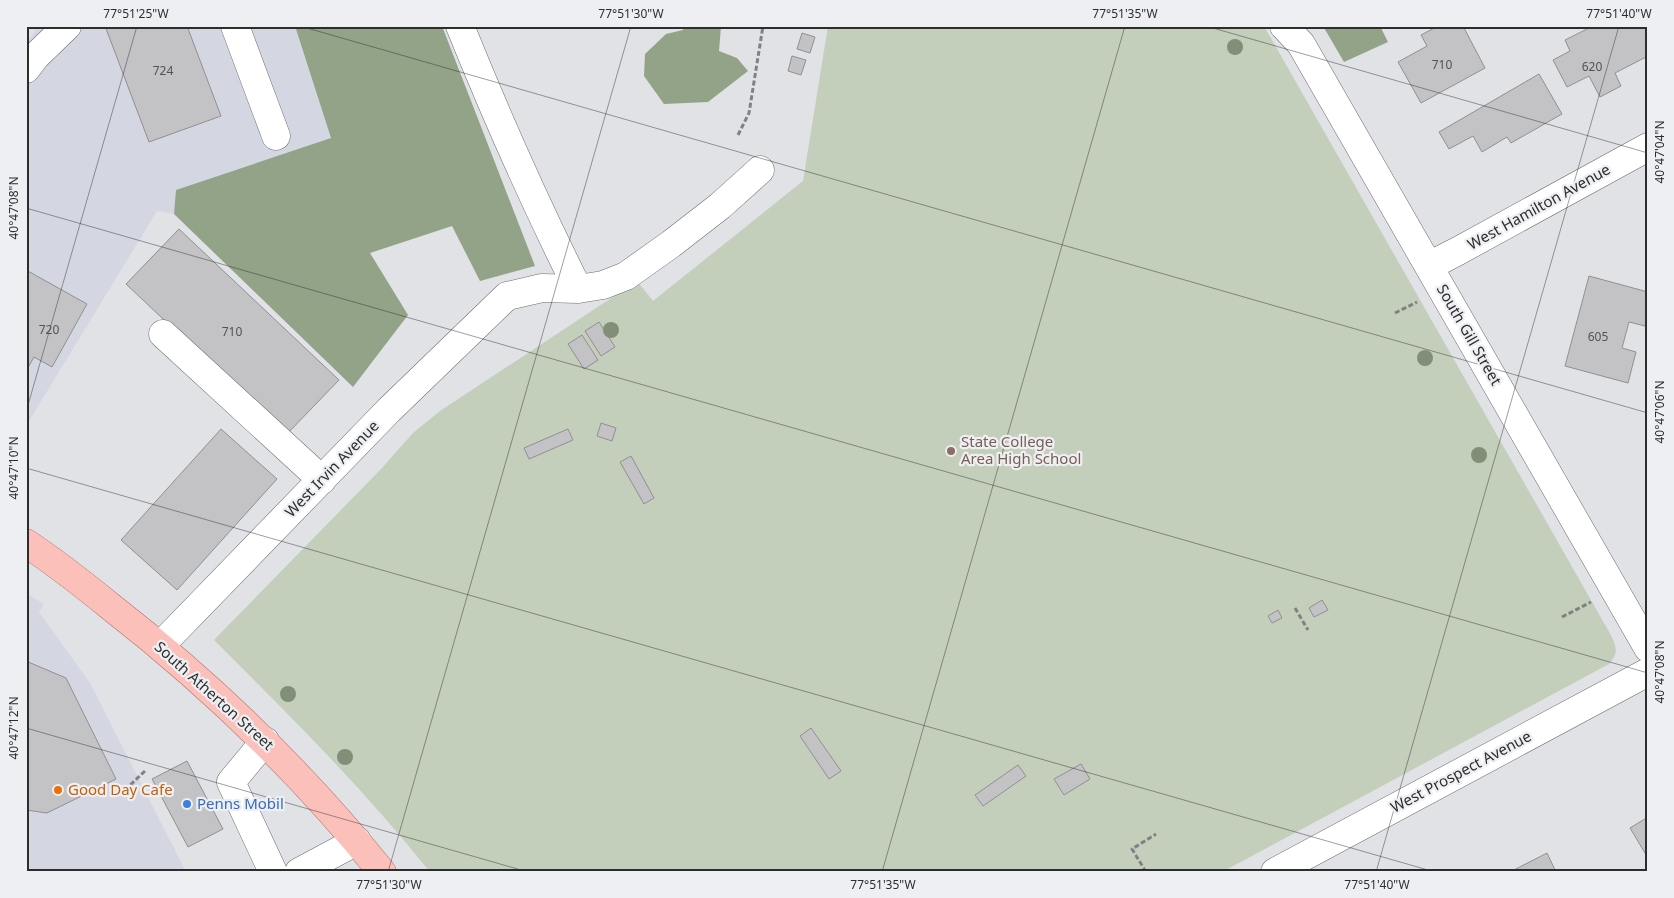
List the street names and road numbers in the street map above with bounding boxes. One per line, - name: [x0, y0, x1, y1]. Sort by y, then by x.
- street label: West Hamilton Avenue: [1464, 159, 1613, 254]
- street label: South Gill Street: [1433, 280, 1507, 389]
- street label: West Irvin Avenue: [280, 416, 383, 521]
- street label: South Atherton Street: [151, 636, 279, 754]
- street label: West Prospect Avenue: [1387, 726, 1534, 817]

